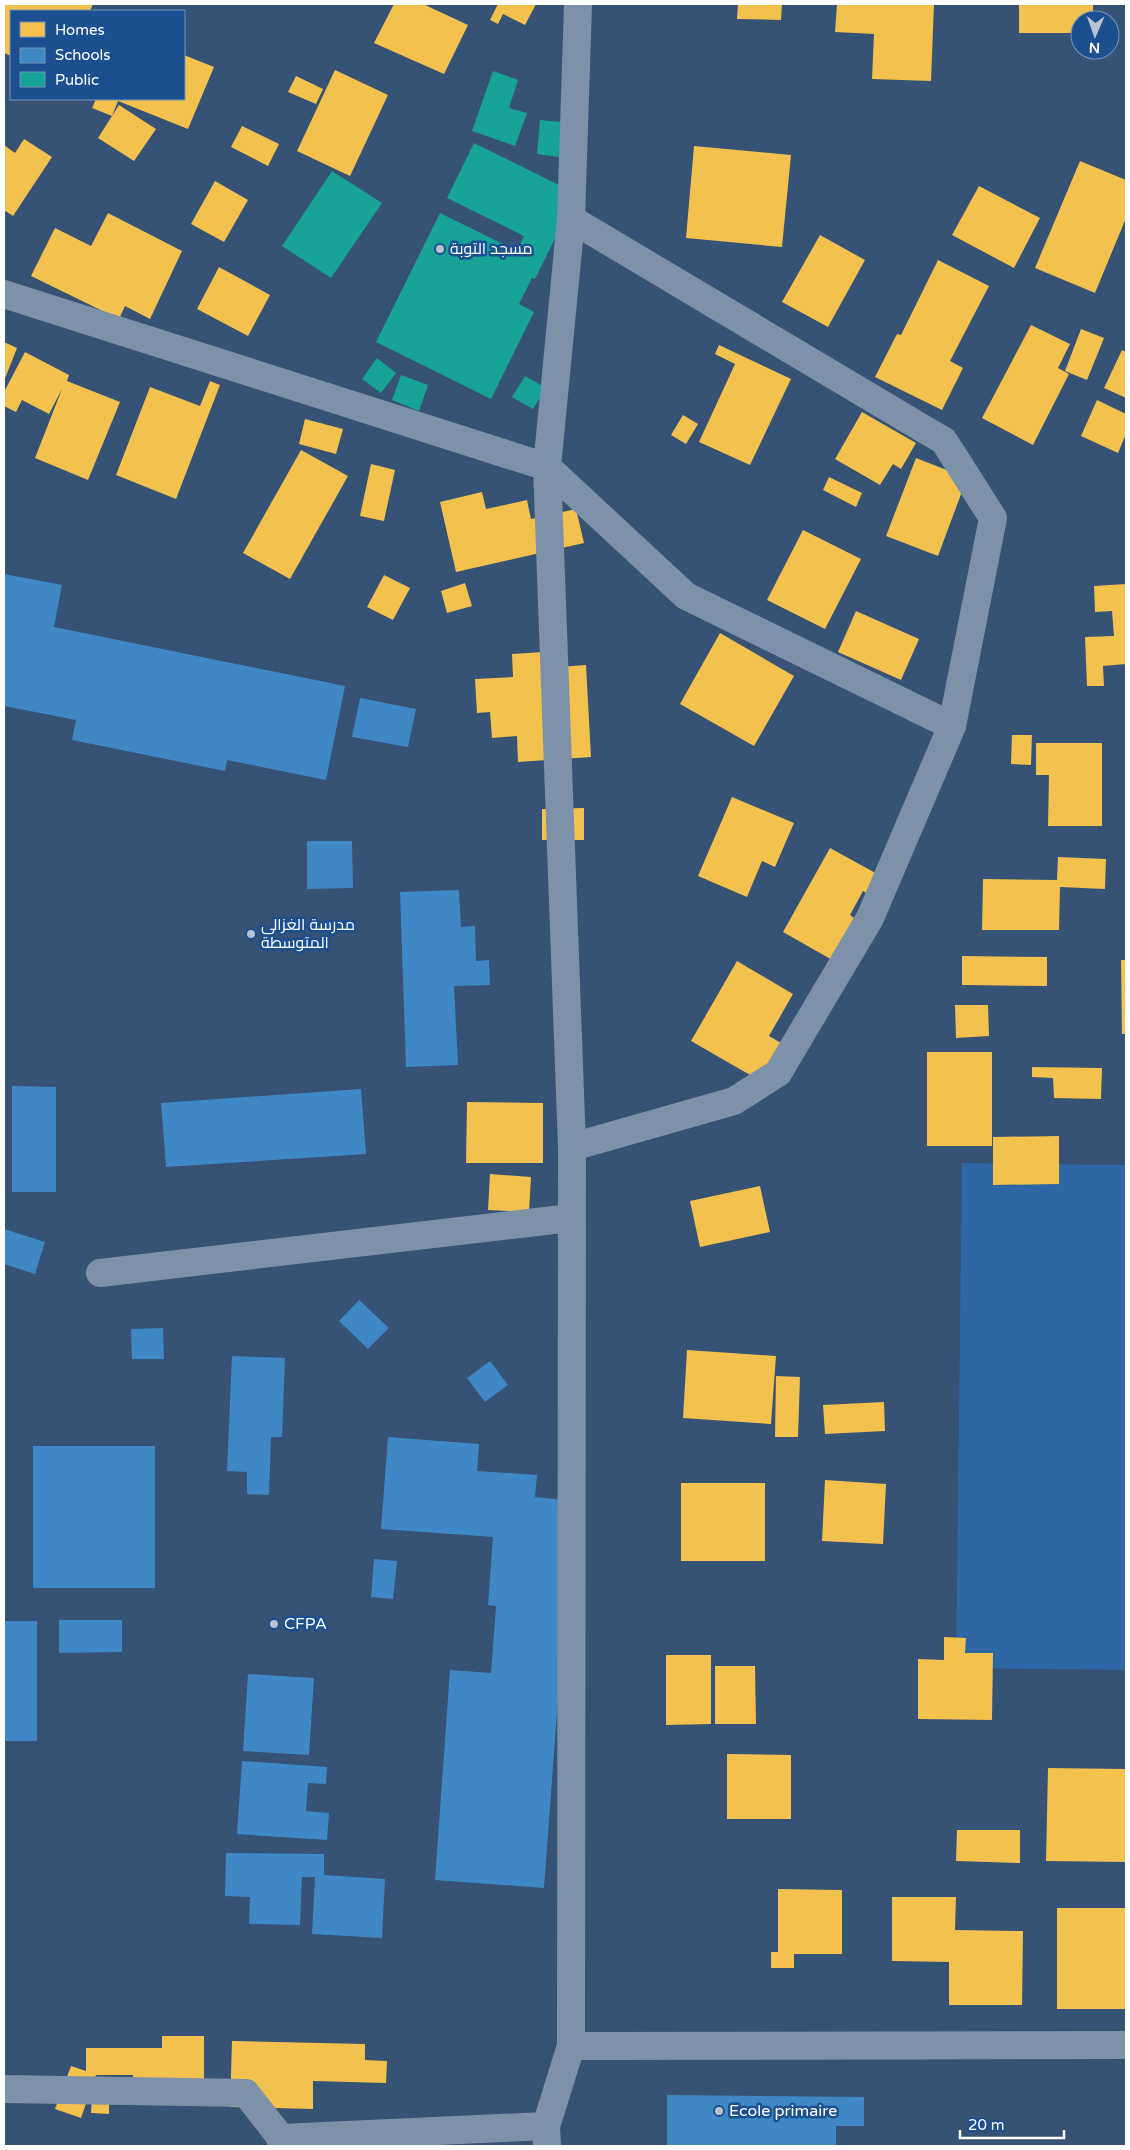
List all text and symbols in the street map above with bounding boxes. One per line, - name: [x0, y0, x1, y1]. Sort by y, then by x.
- legend: [10, 10, 185, 100]
- north arrow: [1070, 10, 1120, 60]
- text: Homes: [55, 21, 105, 39]
- text: N: [1089, 39, 1100, 56]
- text: Schools: [55, 46, 111, 64]
- text: Public: [55, 71, 99, 89]
- place label: مسجد التوبة: [450, 239, 533, 259]
- marker: مسجد التوبة: [434, 243, 446, 255]
- place label: مدرسة الغزالي المتوسطة: [261, 915, 355, 953]
- marker: مدرسة الغزالي المتوسطة: [245, 928, 257, 940]
- place label: CFPA: [284, 1614, 327, 1634]
- marker: CFPA: [268, 1618, 280, 1630]
- place label: Ecole primaire: [729, 2101, 837, 2121]
- marker: Ecole primaire: [713, 2105, 725, 2117]
- scale bar: [960, 2108, 1064, 2140]
- text: 20 m: [968, 2116, 1005, 2134]

